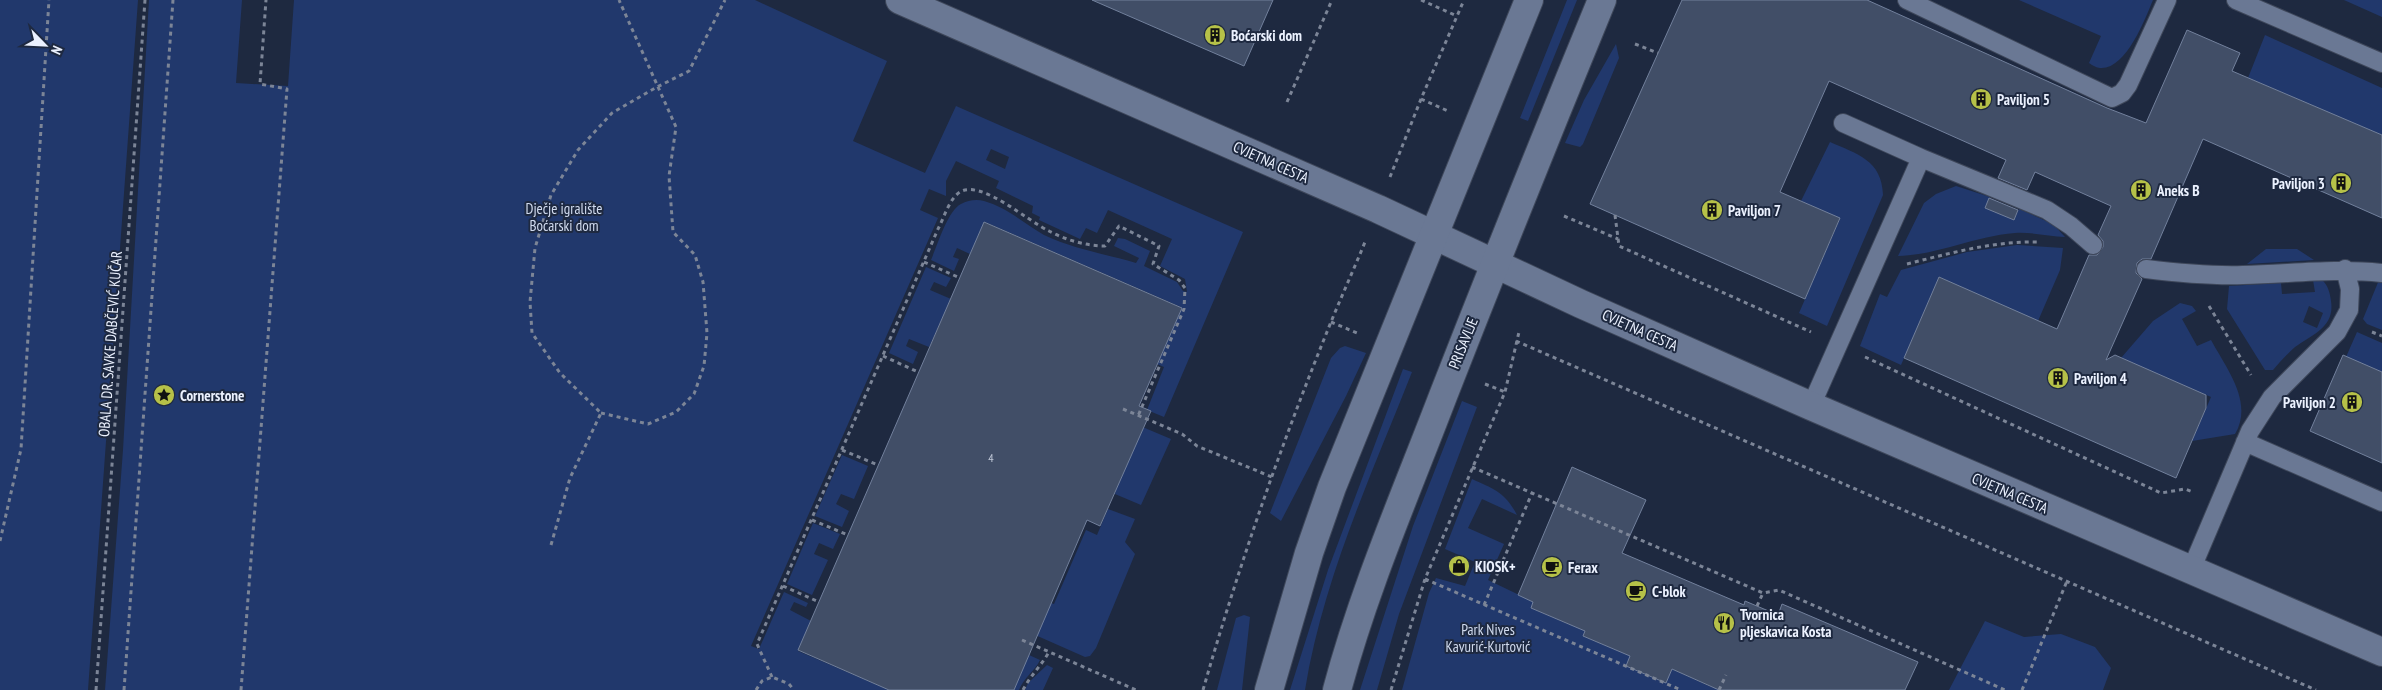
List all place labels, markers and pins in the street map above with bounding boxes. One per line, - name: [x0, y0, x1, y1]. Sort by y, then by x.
- building icon: Boćarski dom: [1203, 23, 1227, 47]
- place label: Boćarski dom: [1231, 26, 1302, 45]
- building icon: Paviljon 5: [1969, 87, 1993, 111]
- place label: Paviljon 5: [1997, 90, 2050, 109]
- building icon: Paviljon 3: [2329, 171, 2353, 195]
- place label: Paviljon 3: [2272, 174, 2325, 193]
- building icon: Aneks B: [2129, 178, 2153, 202]
- place label: Aneks B: [2156, 181, 2200, 200]
- building icon: Paviljon 7: [1700, 198, 1724, 222]
- place label: Paviljon 7: [1728, 201, 1781, 220]
- building icon: Paviljon 4: [2046, 366, 2070, 390]
- place label: Paviljon 4: [2074, 369, 2127, 388]
- place icon: Cornerstone: [152, 383, 176, 407]
- place label: Cornerstone: [180, 386, 245, 405]
- building icon: Paviljon 2: [2340, 390, 2364, 414]
- place label: Paviljon 2: [2283, 393, 2336, 412]
- shop icon: KIOSK+: [1447, 554, 1471, 578]
- cafe icon: Ferax: [1540, 555, 1564, 579]
- place label: KIOSK+: [1475, 557, 1516, 576]
- place label: Ferax: [1568, 558, 1598, 577]
- cafe icon: C-blok: [1624, 579, 1648, 603]
- place label: C-blok: [1652, 582, 1686, 601]
- place label: Tvornica pljeskavica Kosta: [1740, 605, 1831, 641]
- restaurant icon: Tvornica pljeskavica Kosta: [1712, 611, 1736, 635]

